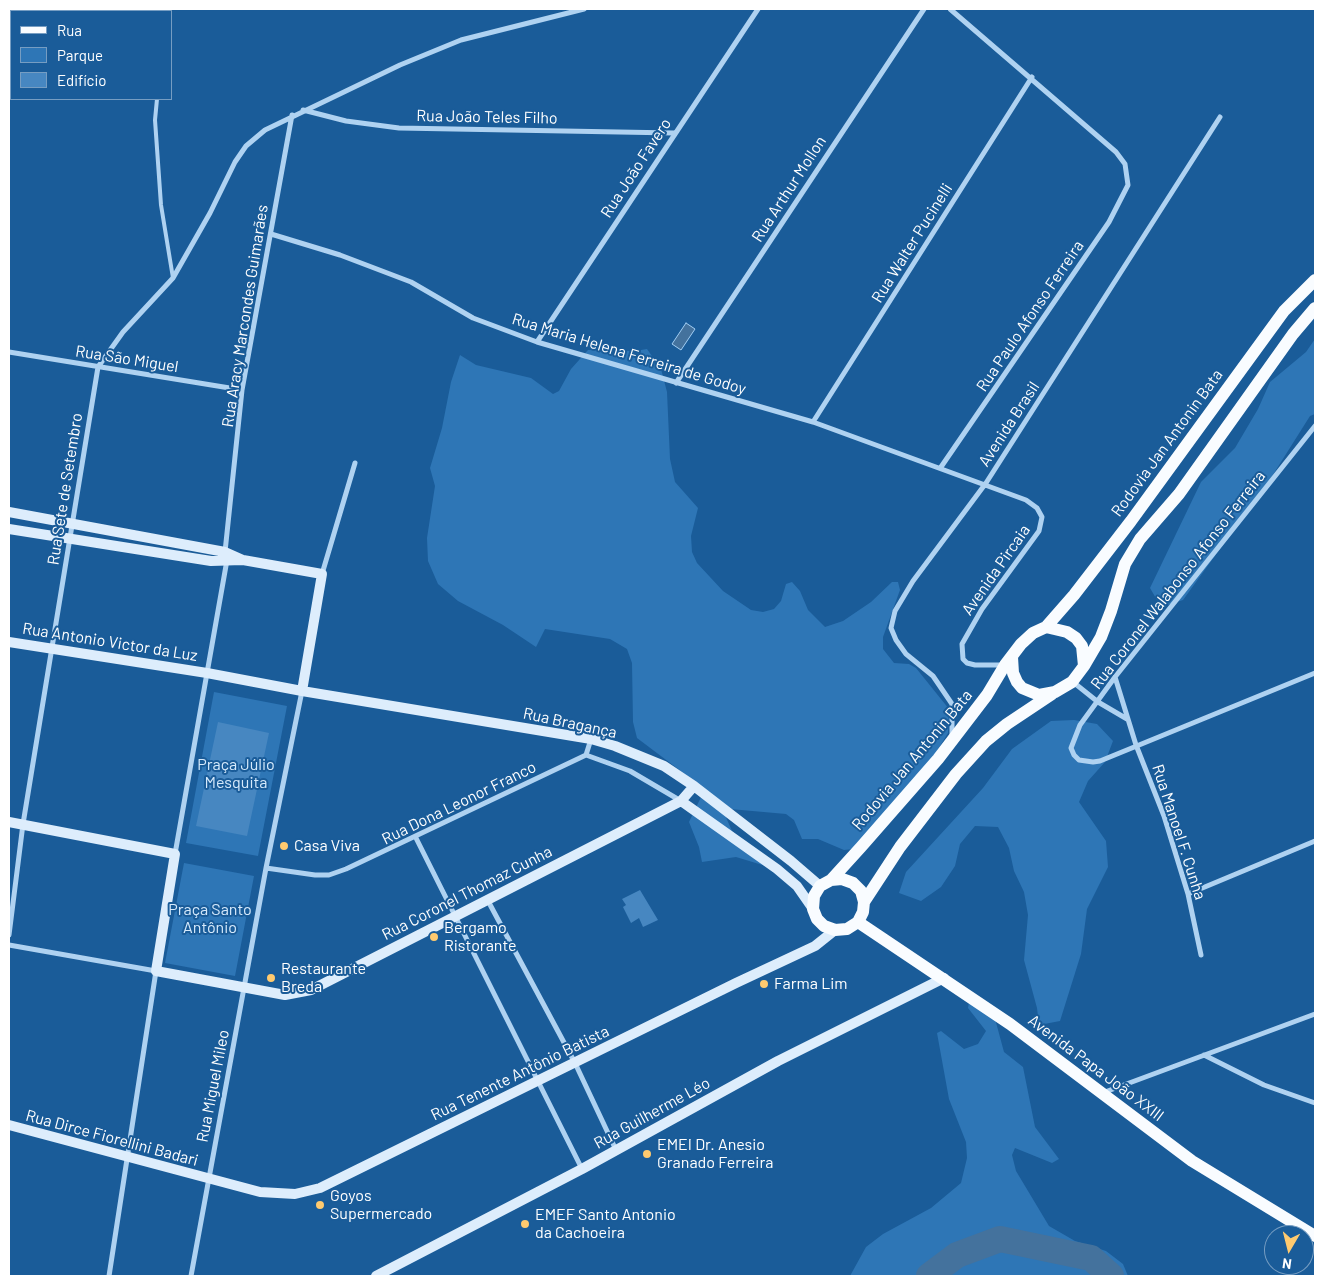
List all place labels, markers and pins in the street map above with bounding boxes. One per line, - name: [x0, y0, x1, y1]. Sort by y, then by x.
- place label: Casa Viva: [294, 836, 360, 856]
- marker: Casa Viva: [278, 840, 290, 852]
- place label: Bergamo Ristorante: [444, 918, 517, 956]
- marker: Bergamo Ristorante: [428, 931, 440, 943]
- place label: Restaurante Breda: [281, 959, 366, 997]
- marker: Restaurante Breda: [265, 972, 277, 984]
- place label: Farma Lim: [774, 974, 848, 994]
- marker: Farma Lim: [758, 978, 770, 990]
- place label: EMEI Dr. Anesio Granado Ferreira: [657, 1135, 773, 1173]
- marker: EMEI Dr. Anesio Granado Ferreira: [641, 1148, 653, 1160]
- place label: Goyos Supermercado: [330, 1186, 432, 1224]
- marker: Goyos Supermercado: [314, 1199, 326, 1211]
- place label: EMEF Santo Antonio da Cachoeira: [535, 1205, 676, 1243]
- marker: EMEF Santo Antonio da Cachoeira: [519, 1218, 531, 1230]

